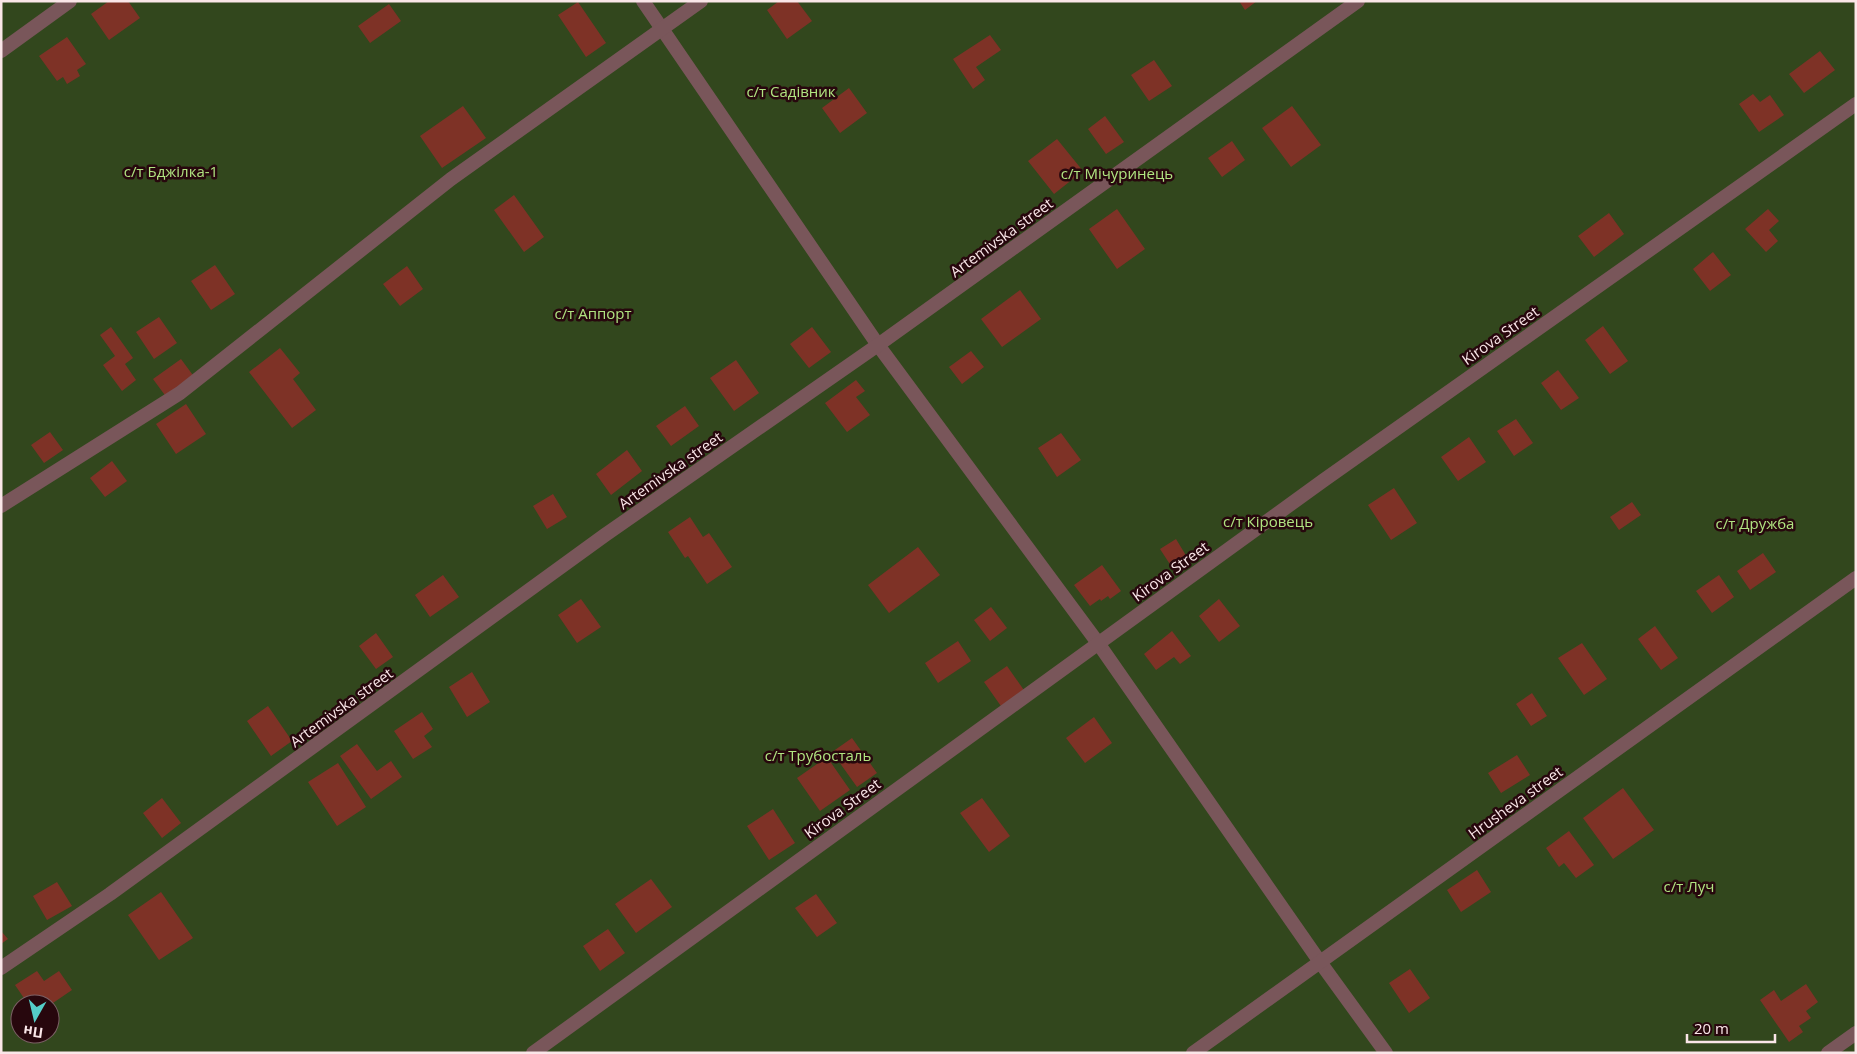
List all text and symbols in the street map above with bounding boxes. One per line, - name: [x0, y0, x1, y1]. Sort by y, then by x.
- park label: с/т Садівник: [746, 81, 836, 101]
- park label: с/т Бджілка-1: [124, 161, 218, 181]
- park label: с/т Мічуринець: [1061, 163, 1173, 183]
- street label: Artemivska street: [946, 193, 1056, 281]
- street label: Kirova Street: [1458, 301, 1542, 369]
- park label: с/т Аппорт: [555, 303, 632, 323]
- street label: Artemivska street: [614, 427, 726, 513]
- park label: с/т Кіровець: [1223, 511, 1313, 531]
- park label: с/т Дружба: [1716, 513, 1794, 533]
- street label: Kirova Street: [1128, 537, 1212, 605]
- street label: Artemivska street: [286, 663, 396, 751]
- park label: с/т Трубосталь: [765, 745, 871, 765]
- street label: Hrusheva street: [1464, 761, 1566, 843]
- street label: Kirova Street: [800, 774, 884, 842]
- park label: с/т Луч: [1664, 876, 1714, 896]
- north arrow: [10, 994, 60, 1044]
- scale bar: [1687, 1012, 1774, 1044]
- text: 20 m: [1694, 1018, 1729, 1038]
- text: Пн: [22, 1022, 44, 1043]

